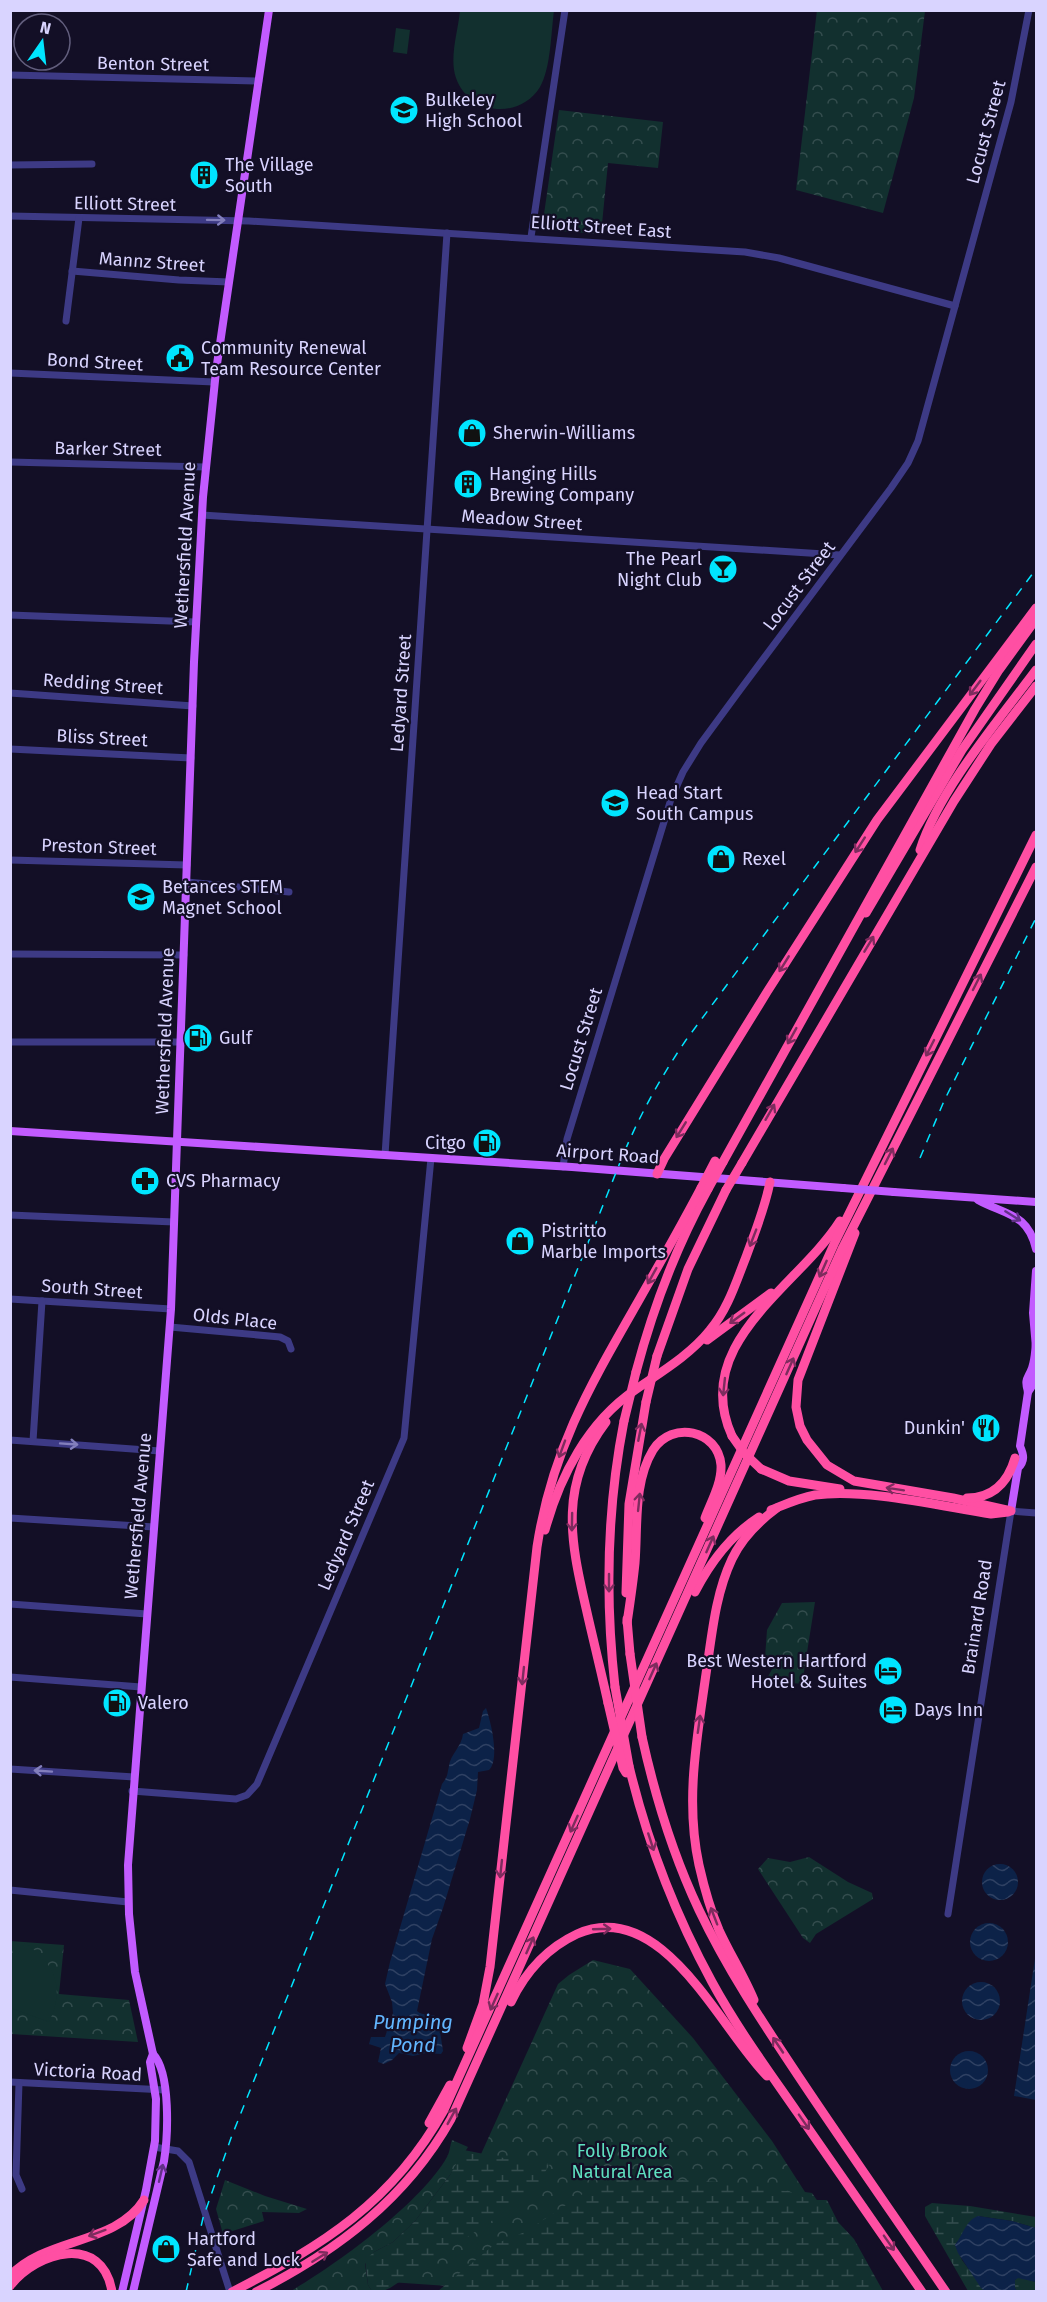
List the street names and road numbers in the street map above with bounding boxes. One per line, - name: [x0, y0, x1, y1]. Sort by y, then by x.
- street label: Benton Street: [97, 52, 210, 76]
- street label: Locust Street: [962, 77, 1011, 186]
- street label: Elliott Street: [74, 192, 177, 216]
- street label: Elliott Street East: [530, 211, 673, 243]
- street label: Mannz Street: [98, 247, 206, 277]
- street label: Bond Street: [46, 348, 144, 376]
- street label: Barker Street: [54, 437, 162, 461]
- street label: Wethersfield Avenue: [170, 461, 200, 629]
- street label: Meadow Street: [461, 505, 584, 535]
- street label: Locust Street: [758, 536, 840, 635]
- street label: Ledyard Street: [386, 633, 416, 753]
- street label: Redding Street: [42, 669, 164, 699]
- street label: Bliss Street: [56, 725, 149, 751]
- street label: Preston Street: [41, 834, 158, 860]
- street label: Wethersfield Avenue: [151, 947, 179, 1115]
- street label: Locust Street: [555, 984, 607, 1093]
- street label: Airport Road: [556, 1139, 660, 1169]
- street label: South Street: [41, 1274, 144, 1304]
- street label: Olds Place: [192, 1304, 278, 1334]
- street label: Wethersfield Avenue: [120, 1432, 156, 1600]
- street label: Ledyard Street: [313, 1476, 379, 1594]
- street label: Brainard Road: [957, 1558, 997, 1676]
- street label: Victoria Road: [33, 2058, 143, 2086]

